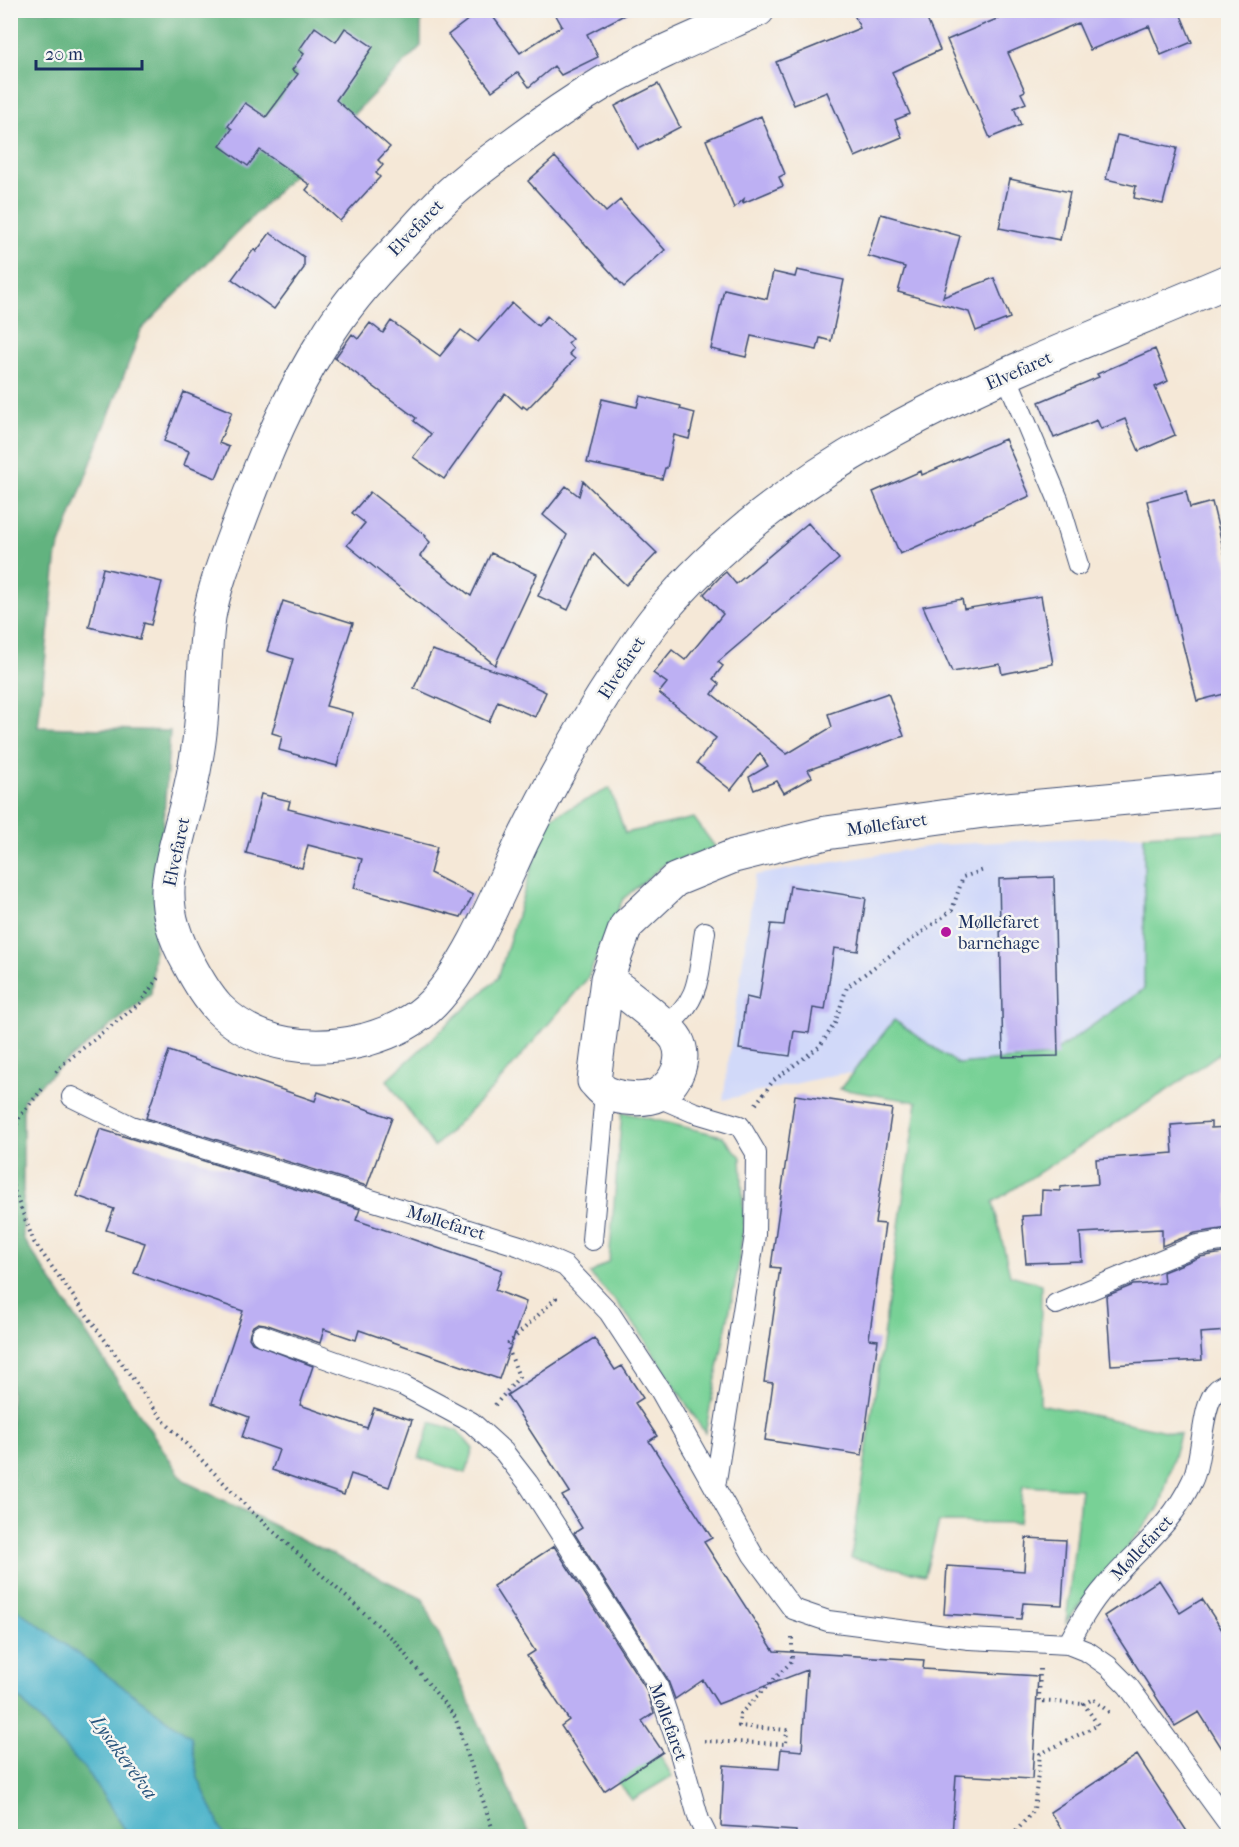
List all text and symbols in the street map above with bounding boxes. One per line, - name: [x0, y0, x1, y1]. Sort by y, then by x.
- scale bar: [36, 33, 142, 71]
- text: 20 m: [45, 44, 83, 65]
- street label: Elvefaret: [384, 195, 448, 261]
- street label: Elvefaret: [983, 347, 1056, 395]
- street label: Elvefaret: [594, 632, 650, 703]
- street label: Møllefaret: [845, 809, 929, 841]
- street label: Elvefaret: [159, 815, 195, 889]
- place label: Møllefaret barnehage: [957, 912, 1040, 954]
- marker: Møllefaret barnehage: [939, 925, 953, 939]
- street label: Møllefaret: [404, 1201, 488, 1245]
- street label: Møllefaret: [1107, 1511, 1178, 1585]
- street label: Møllefaret: [644, 1680, 692, 1764]
- water label: Lysakerelva: [85, 1709, 162, 1804]

